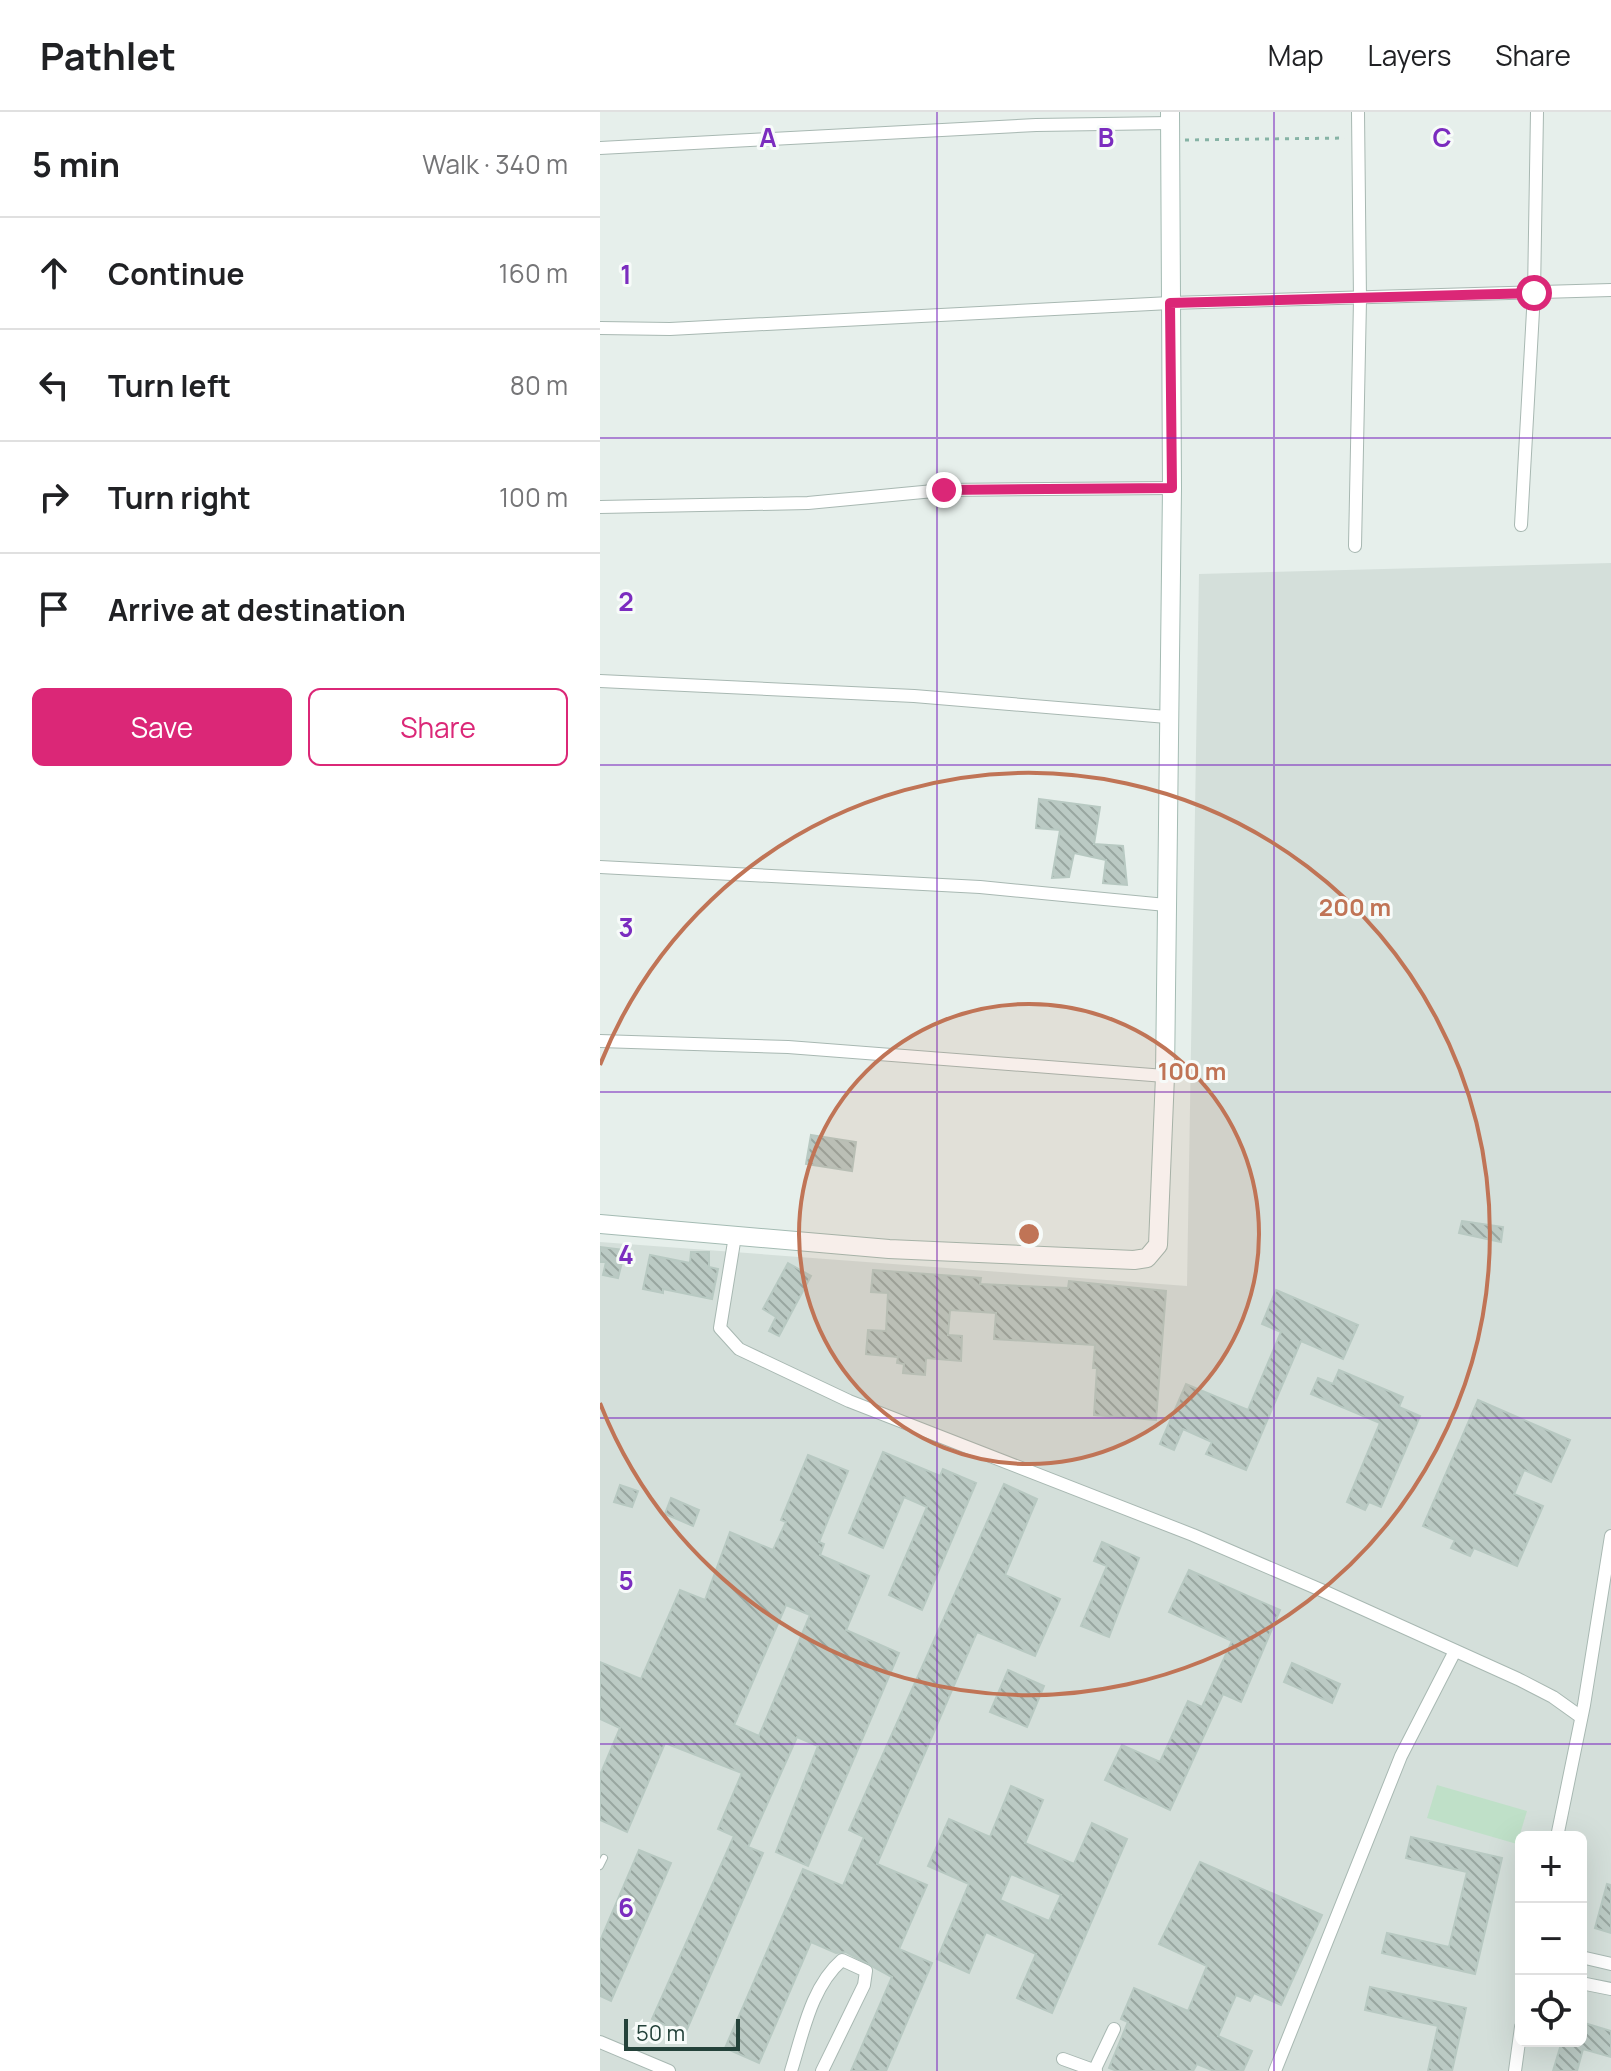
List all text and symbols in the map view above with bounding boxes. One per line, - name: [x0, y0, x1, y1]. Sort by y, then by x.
- text: Pathlet: [40, 29, 176, 81]
- text: Map: [1268, 36, 1324, 74]
- text: Layers: [1368, 36, 1451, 74]
- text: Share: [1495, 36, 1571, 74]
- text: A: [759, 119, 777, 155]
- text: B: [1098, 119, 1114, 155]
- text: C: [1432, 119, 1452, 155]
- text: 5 min: [32, 141, 120, 187]
- text: Walk · 340 m: [422, 146, 568, 182]
- icon: ahead: [32, 251, 76, 295]
- text: Continue: [108, 253, 244, 294]
- text: 160 m: [499, 255, 568, 291]
- text: 1: [620, 256, 632, 292]
- route start: [1516, 275, 1552, 311]
- icon: left: [32, 363, 76, 407]
- text: Turn left: [108, 365, 231, 406]
- text: 80 m: [510, 367, 568, 403]
- route end: [926, 472, 962, 508]
- icon: right: [32, 475, 76, 519]
- text: Turn right: [108, 477, 251, 518]
- text: 100 m: [499, 479, 568, 515]
- text: 2: [618, 583, 634, 619]
- icon: arrive: [32, 587, 76, 631]
- text: Arrive at destination: [108, 589, 406, 630]
- button: Save: [32, 688, 292, 766]
- button: Share: [308, 688, 568, 766]
- text: 200 m: [1319, 890, 1391, 923]
- text: 3: [618, 909, 634, 945]
- text: 100 m: [1158, 1054, 1226, 1087]
- centre of rings: [1015, 1220, 1043, 1248]
- text: 4: [618, 1236, 634, 1272]
- text: 5: [618, 1562, 634, 1598]
- map controls: [1515, 1831, 1587, 2047]
- button: +: [1515, 1831, 1587, 1903]
- text: 6: [618, 1889, 634, 1925]
- button: −: [1515, 1903, 1587, 1975]
- button: locate: [1515, 1975, 1587, 2047]
- scale bar: [624, 2015, 740, 2051]
- text: 50 m: [636, 2018, 685, 2048]

